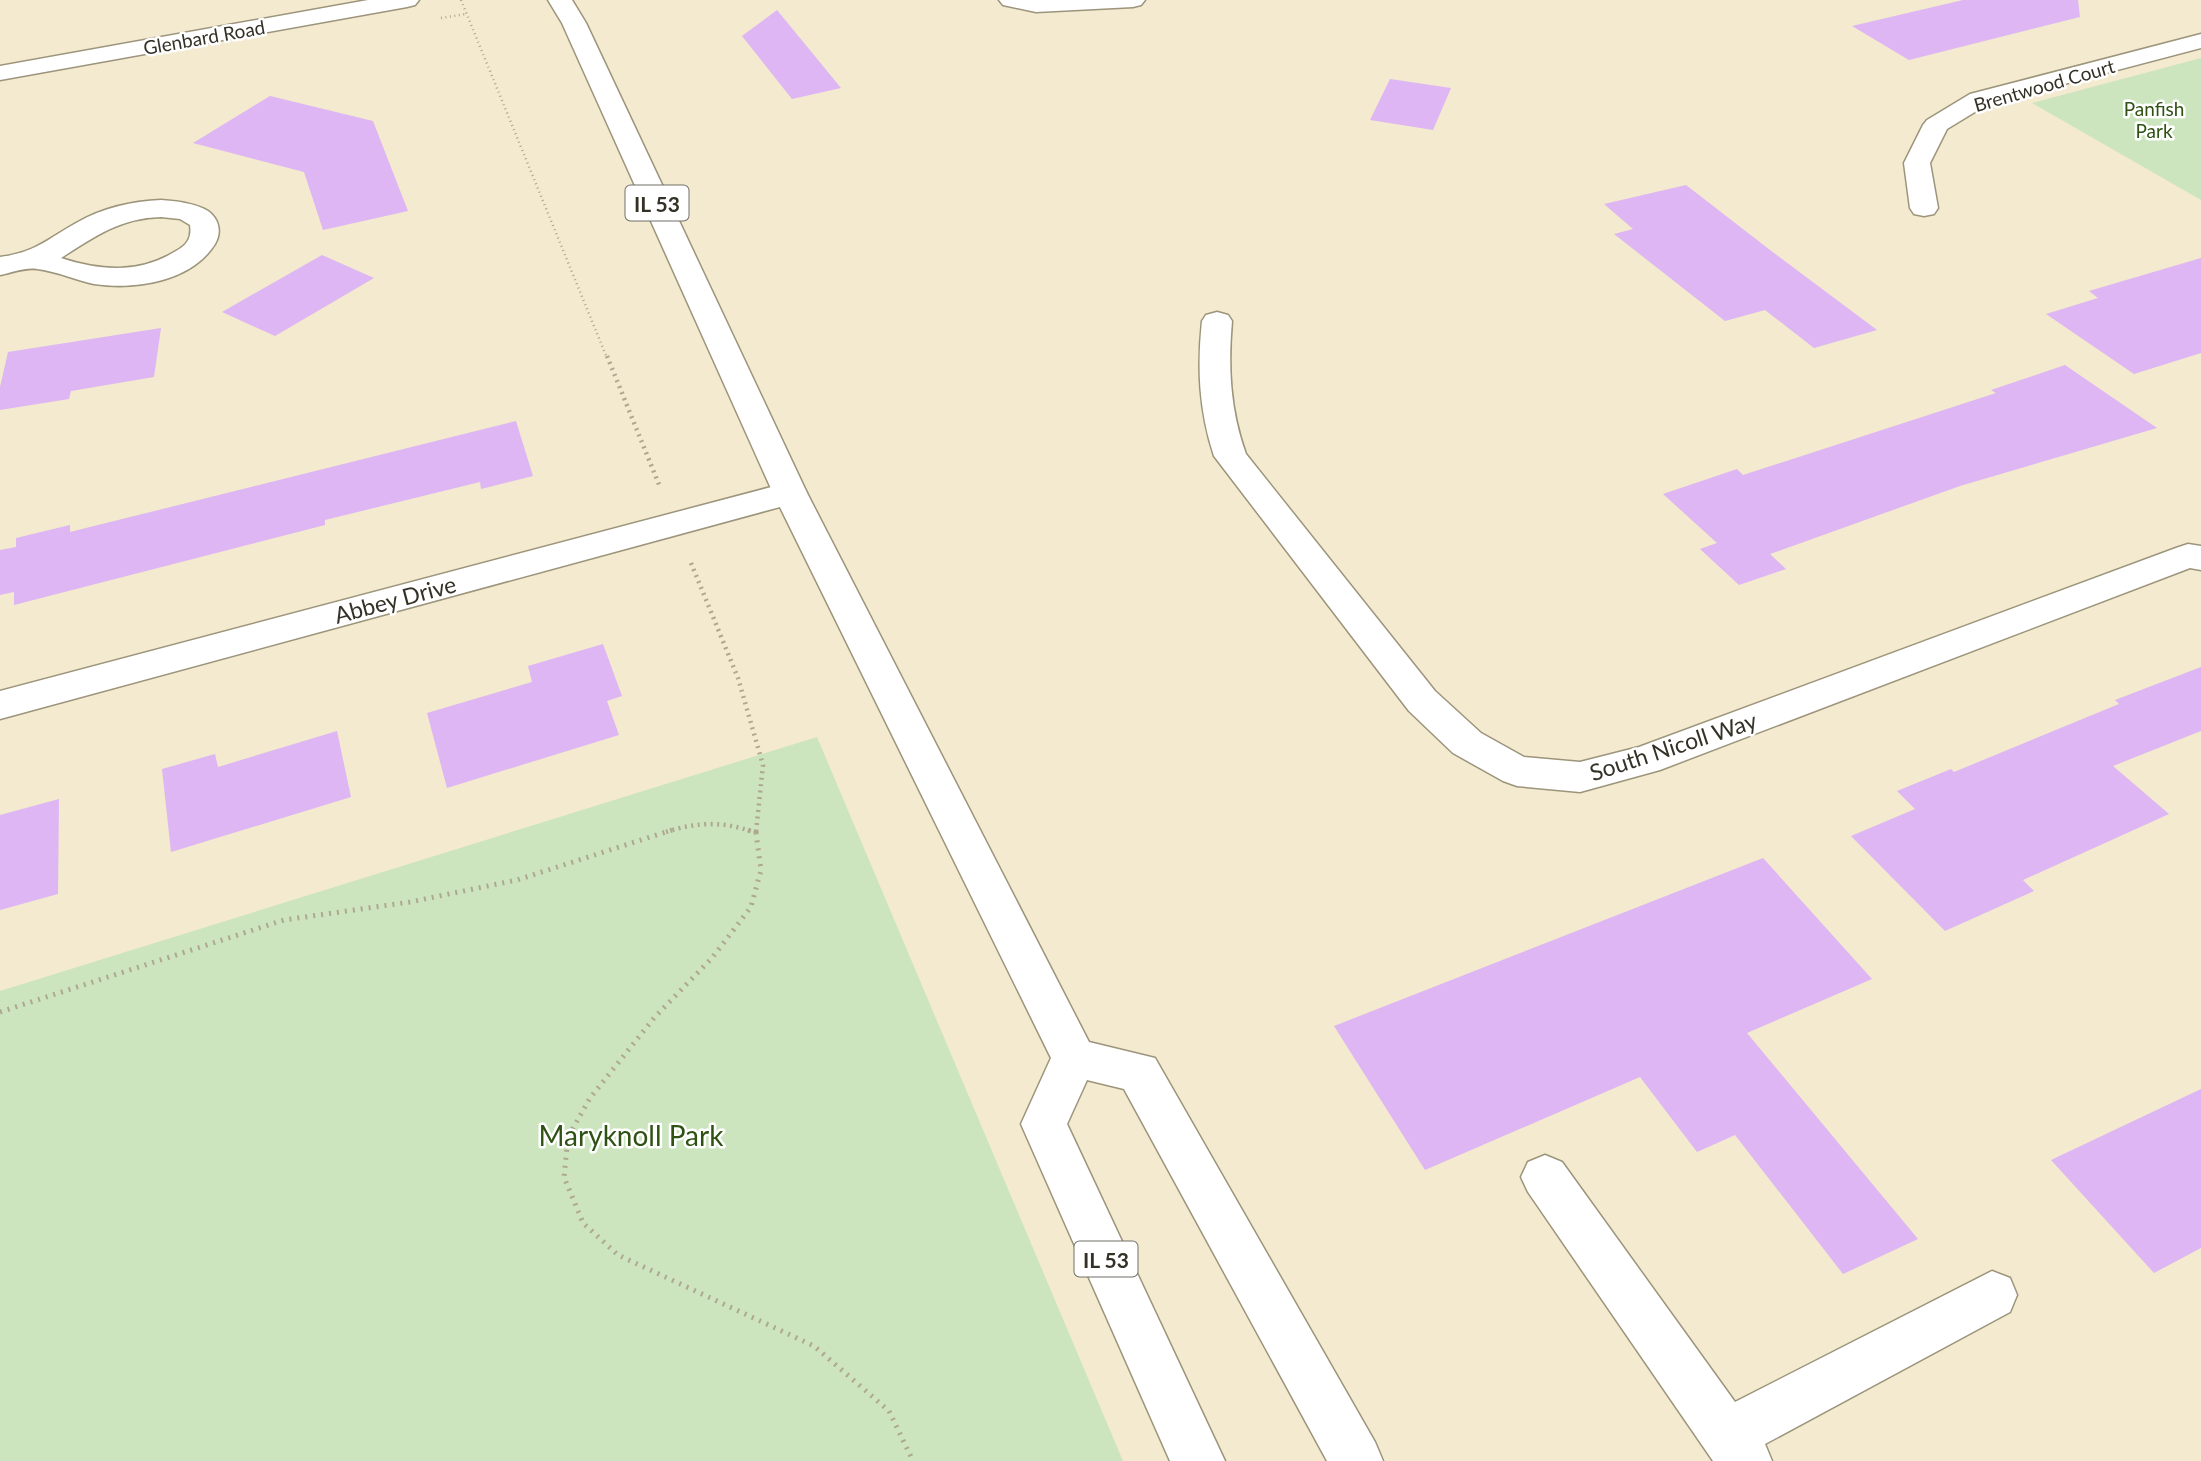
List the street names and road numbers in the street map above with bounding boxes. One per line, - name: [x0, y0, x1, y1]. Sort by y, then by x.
- street label: Glenbard Road: [141, 15, 267, 59]
- street label: Brentwood Court: [1971, 54, 2117, 116]
- road number: IL 53: [626, 186, 688, 220]
- street label: Abbey Drive: [331, 569, 459, 629]
- street label: South Nicoll Way: [1586, 706, 1760, 786]
- road number: IL 53: [1074, 1242, 1138, 1276]

